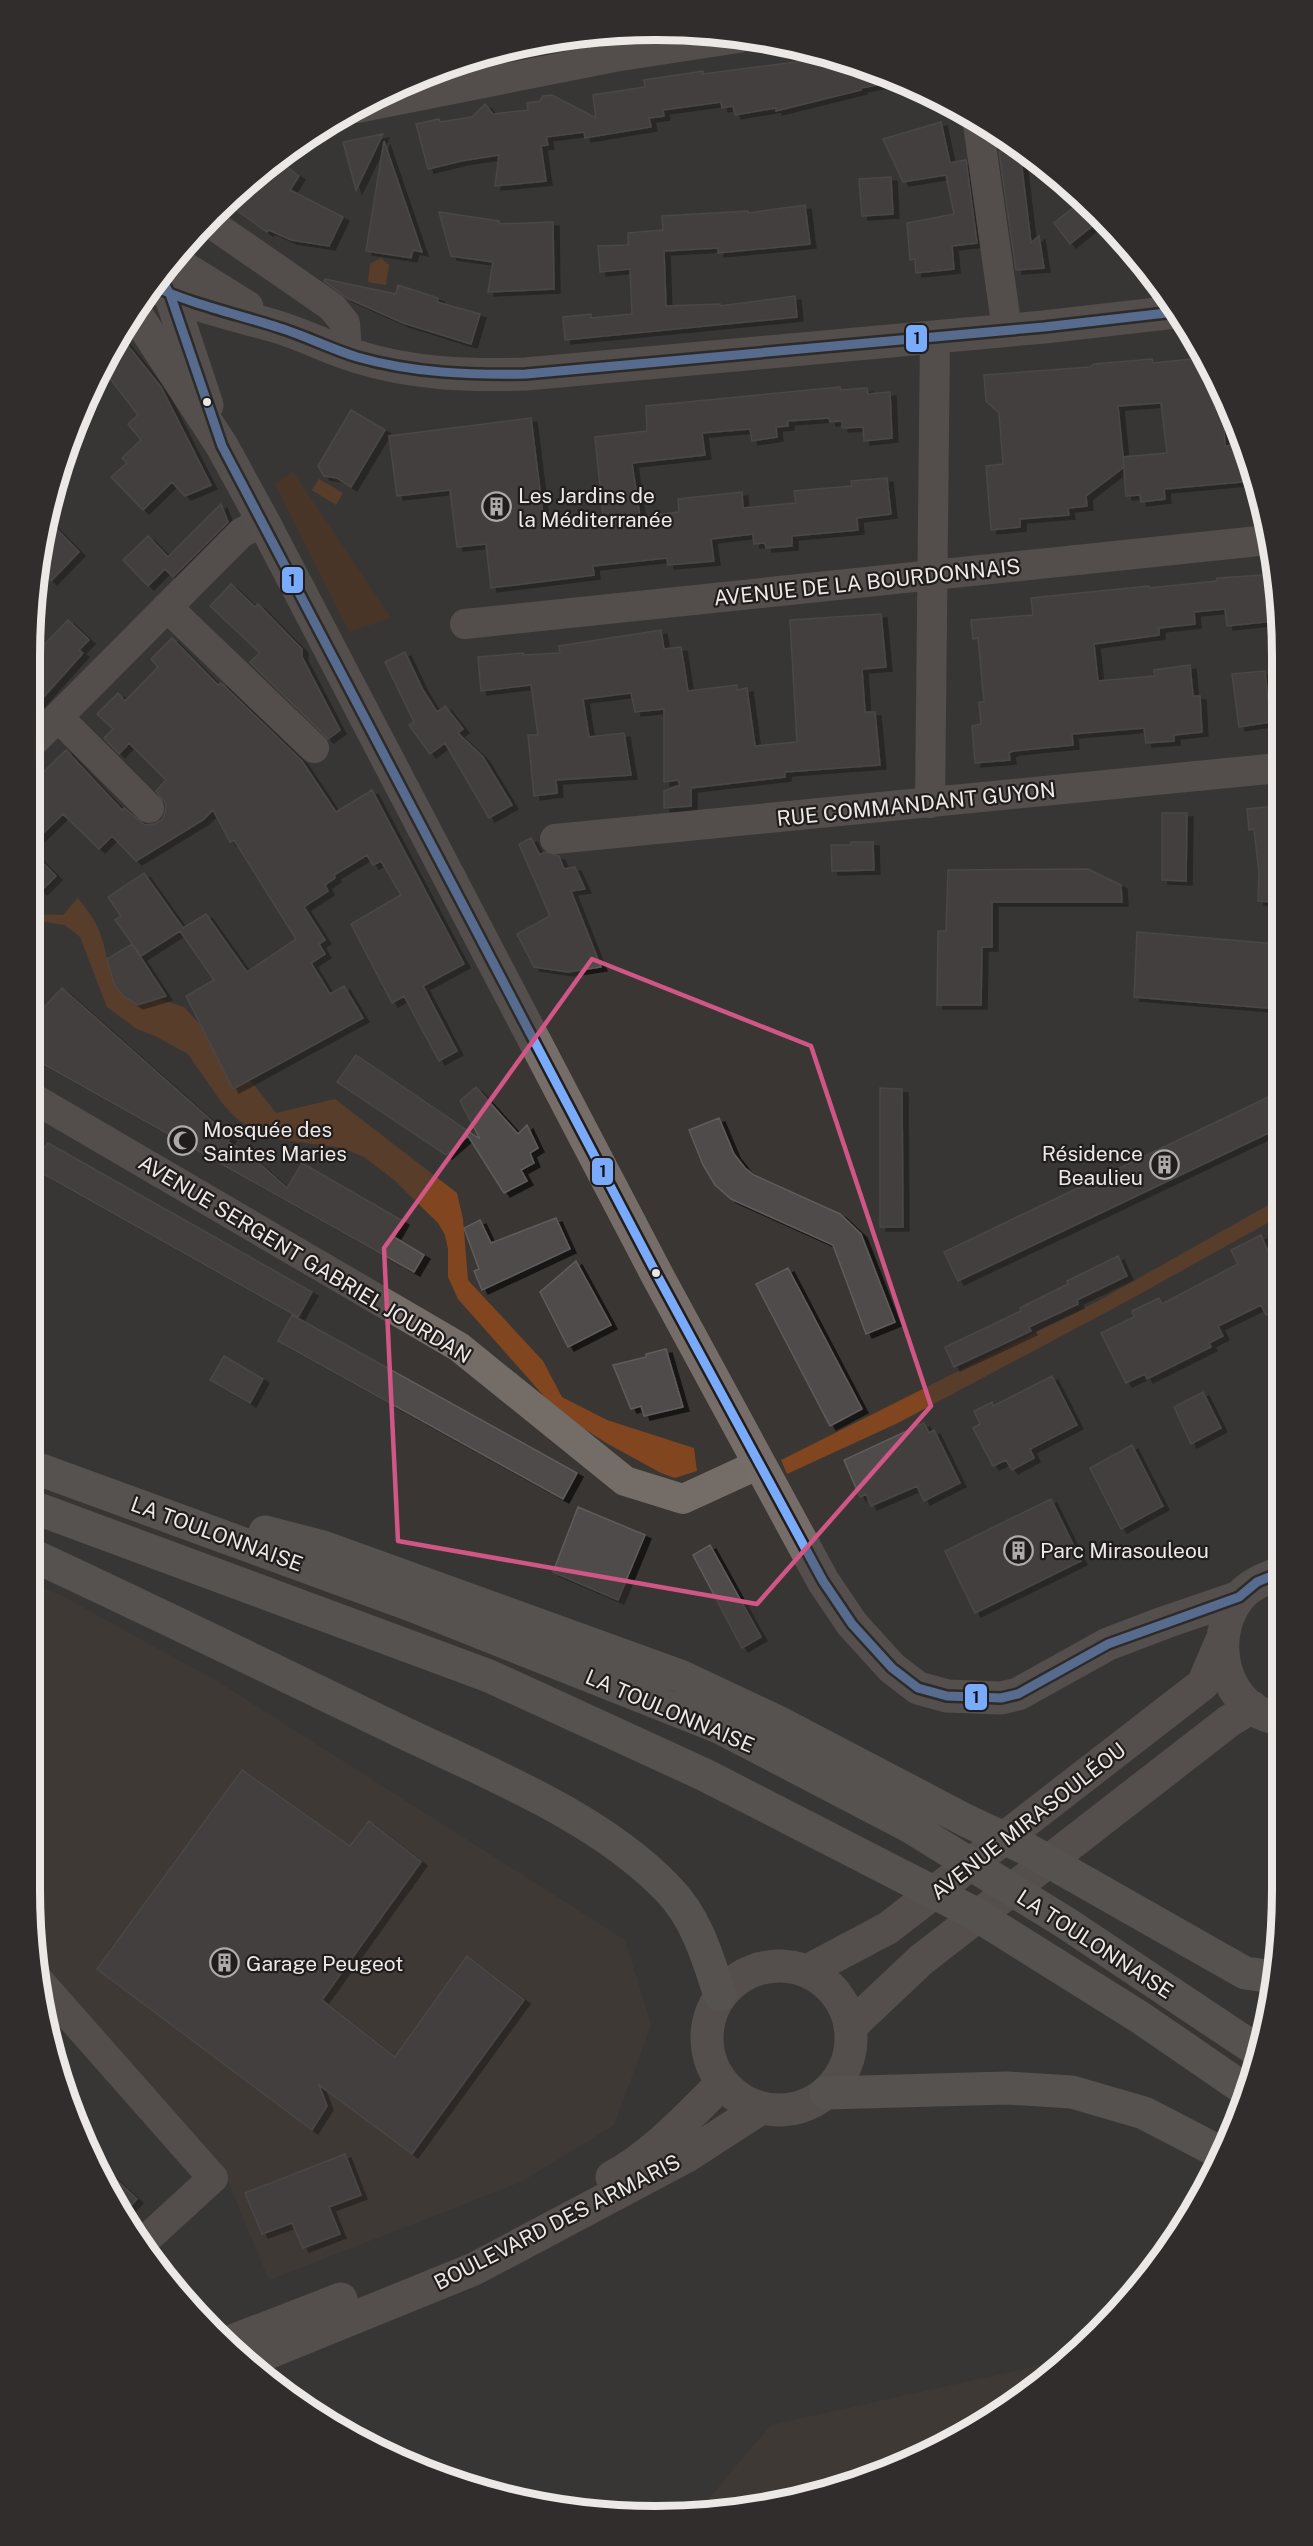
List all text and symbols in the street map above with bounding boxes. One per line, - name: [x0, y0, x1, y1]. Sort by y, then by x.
- line badge: 1: [905, 324, 928, 353]
- text: 1: [914, 329, 920, 348]
- unlabelled marker: [201, 396, 213, 408]
- place label: Les Jardins de la Méditerranée: [518, 483, 673, 532]
- building icon: Les Jardins de la Méditerranée: [481, 491, 513, 523]
- street label: AVENUE DE LA BOURDONNAIS: [712, 553, 1022, 611]
- line badge: 1: [281, 566, 304, 594]
- text: 1: [289, 571, 295, 590]
- street label: RUE COMMANDANT GUYON: [775, 777, 1057, 831]
- place label: Mosquée des Saintes Maries: [203, 1117, 347, 1166]
- mosque icon: Mosquée des Saintes Maries: [166, 1125, 198, 1157]
- place label: Résidence Beaulieu: [1042, 1141, 1143, 1190]
- building icon: Résidence Beaulieu: [1148, 1149, 1180, 1181]
- street label: AVENUE SERGENT GABRIEL JOURDAN: [134, 1150, 476, 1368]
- line badge: 1: [591, 1157, 614, 1186]
- text: 1: [600, 1162, 606, 1181]
- unlabelled marker: [650, 1267, 662, 1279]
- street label: LA TOULONNAISE: [128, 1491, 306, 1577]
- building icon: Parc Mirasouleou: [1003, 1534, 1035, 1566]
- place label: Parc Mirasouleou: [1040, 1538, 1209, 1563]
- street label: LA TOULONNAISE: [582, 1664, 758, 1758]
- line badge: 1: [964, 1683, 988, 1711]
- text: 1: [973, 1688, 979, 1707]
- street label: AVENUE MIRASOULÉOU: [926, 1737, 1130, 1905]
- street label: LA TOULONNAISE: [1012, 1884, 1178, 2004]
- building icon: Garage Peugeot: [209, 1947, 241, 1979]
- place label: Garage Peugeot: [246, 1951, 403, 1976]
- street label: BOULEVARD DES ARMARIS: [430, 2149, 684, 2295]

